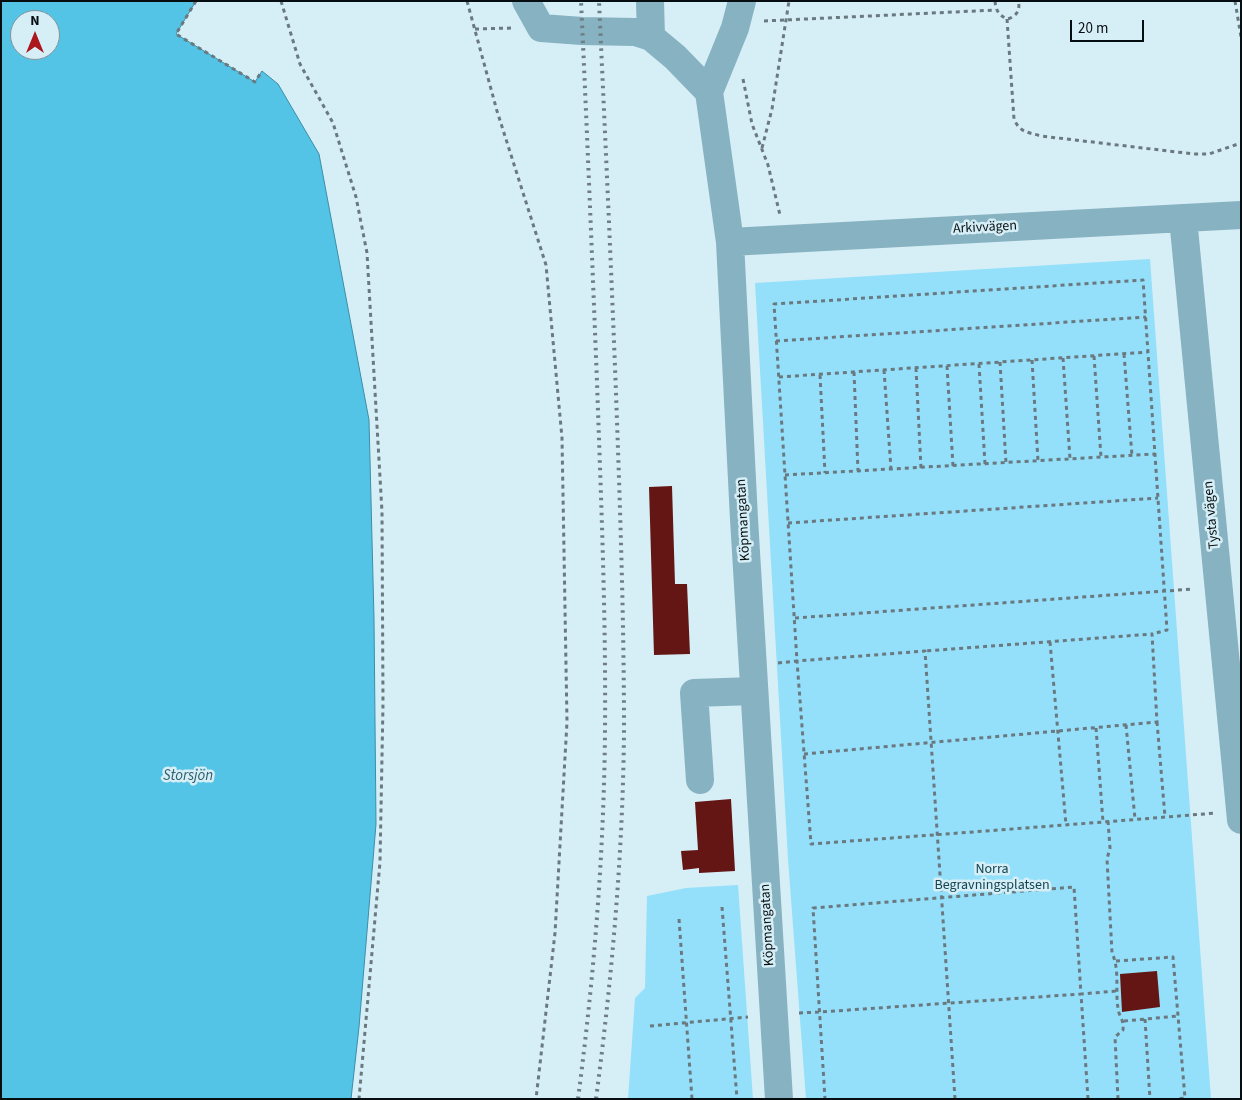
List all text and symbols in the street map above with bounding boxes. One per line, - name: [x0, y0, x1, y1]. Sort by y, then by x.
- north arrow: [10, 10, 60, 60]
- scale bar: [1072, 10, 1146, 42]
- text: N: [30, 11, 40, 31]
- text: 20 m: [1078, 18, 1108, 39]
- street label: Arkivvägen: [953, 218, 1017, 238]
- street label: Köpmangatan: [733, 478, 755, 562]
- street label: Tysta vägen: [1201, 480, 1223, 550]
- water label: Storsjön: [163, 768, 213, 786]
- park label: Norra Begravningsplatsen: [934, 862, 1050, 894]
- street label: Köpmangatan: [757, 883, 779, 967]

